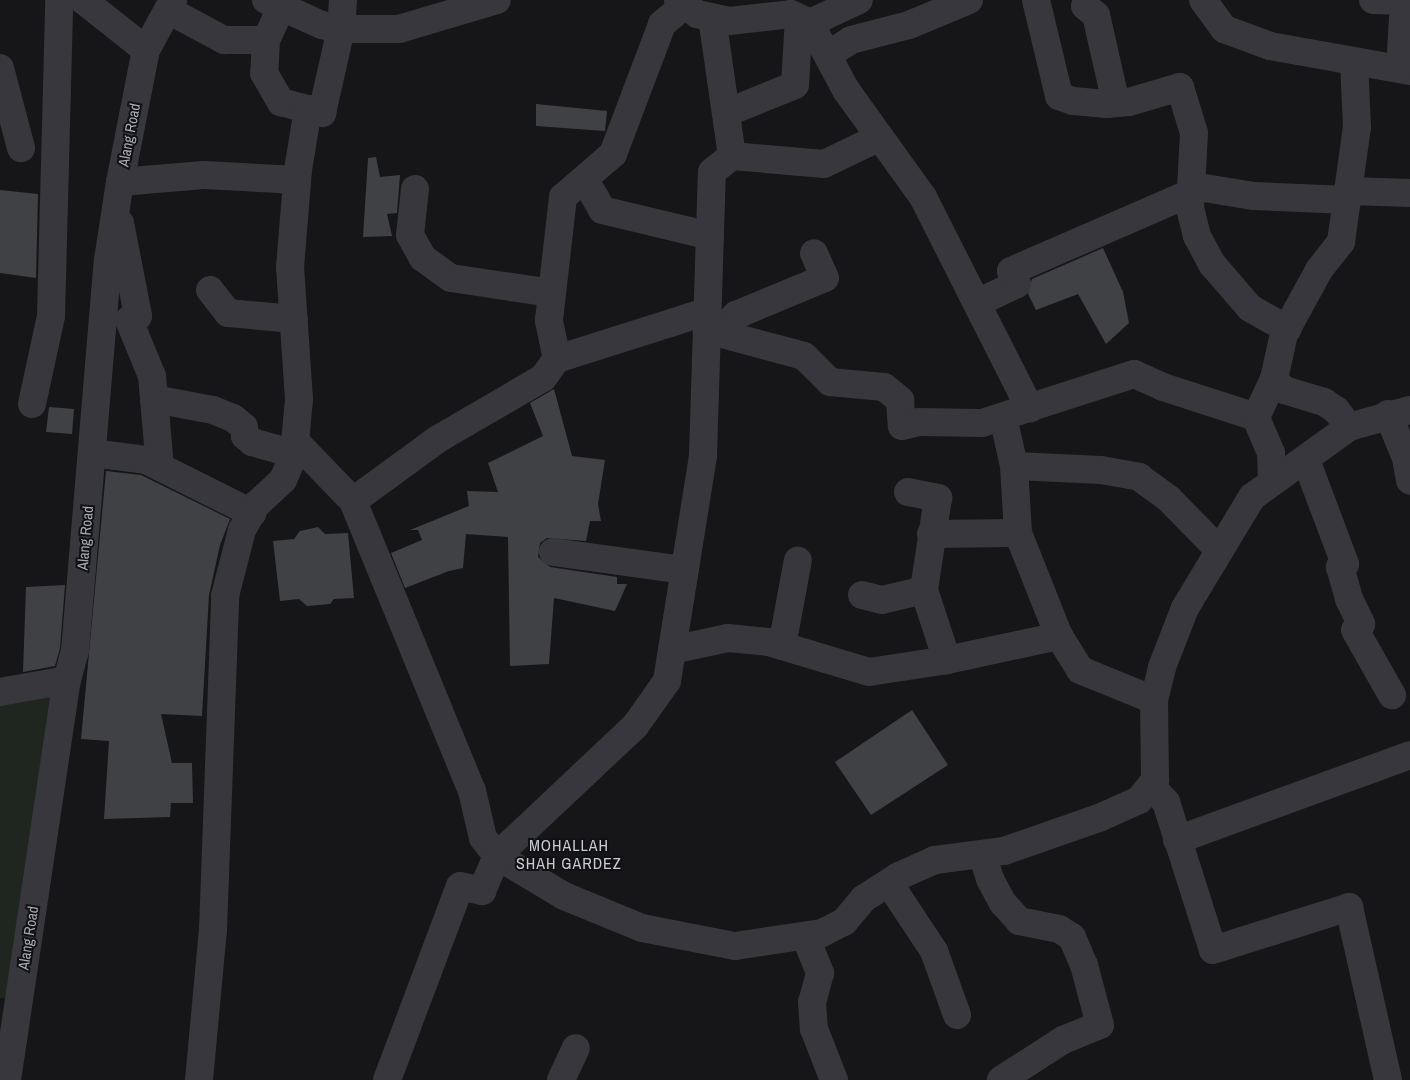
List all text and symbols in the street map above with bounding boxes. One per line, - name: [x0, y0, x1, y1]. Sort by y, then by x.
- street label: Alang Road: [114, 102, 144, 168]
- street label: Alang Road: [73, 505, 97, 571]
- district label: MOHALLAH SHAH GARDEZ: [515, 835, 623, 873]
- street label: Alang Road: [14, 905, 42, 971]

